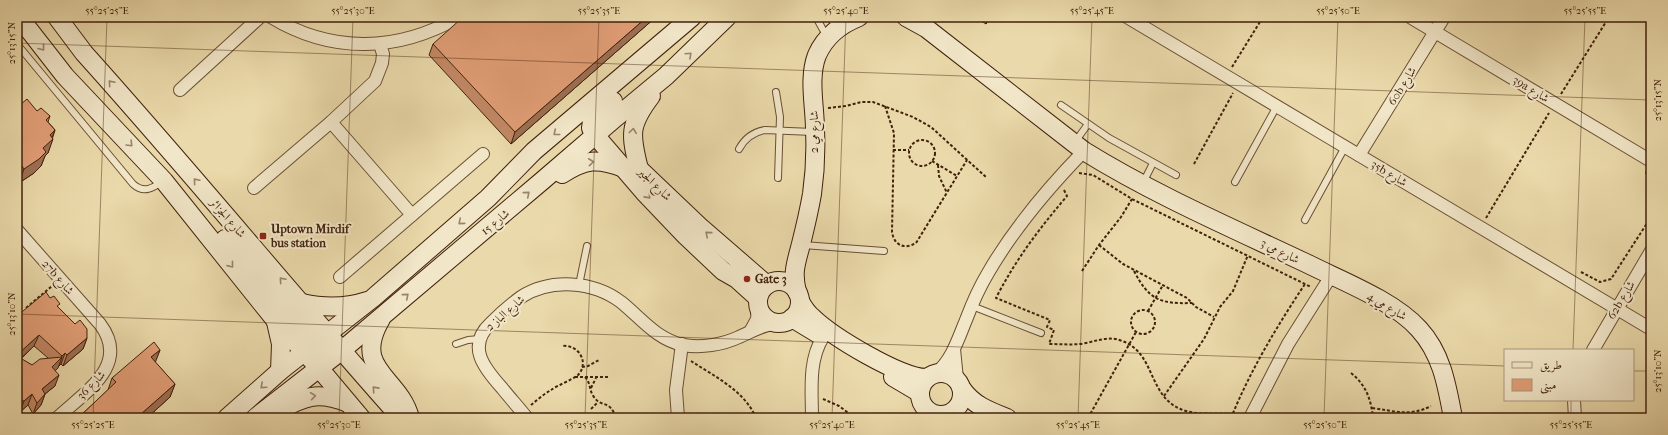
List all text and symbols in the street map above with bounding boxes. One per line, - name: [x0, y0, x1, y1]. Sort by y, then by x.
- text: 55°25'25"E: [85, 5, 129, 17]
- text: 55°25'30"E: [331, 5, 375, 17]
- text: 55°25'35"E: [578, 5, 620, 17]
- text: 55°25'40"E: [823, 5, 869, 17]
- text: 55°25'45"E: [1070, 5, 1114, 17]
- text: 55°25'50"E: [1316, 5, 1360, 17]
- text: 55°25'55"E: [1564, 5, 1606, 17]
- text: 25°13'15"N: [6, 21, 18, 64]
- one-way arrow: [38, 44, 45, 51]
- one-way arrow: [684, 52, 692, 59]
- street label: 60b شارع: [1385, 64, 1423, 110]
- street label: 39a شارع: [1508, 73, 1552, 109]
- text: 25°13'15"N: [1652, 78, 1664, 121]
- one-way arrow: [109, 81, 116, 88]
- street label: شارع مي 2: [807, 111, 825, 153]
- one-way arrow: [628, 128, 637, 134]
- one-way arrow: [553, 129, 560, 136]
- one-way arrow: [125, 139, 133, 147]
- one-way arrow: [588, 157, 594, 166]
- street label: 35b شارع: [1366, 157, 1410, 193]
- street label: شارع الجير: [631, 163, 675, 206]
- one-way arrow: [194, 179, 201, 186]
- one-way arrow: [644, 191, 651, 199]
- one-way arrow: [522, 192, 530, 199]
- street label: شارع الجزائر: [203, 194, 249, 243]
- street label: شارع 15: [478, 206, 515, 241]
- one-way arrow: [458, 218, 466, 225]
- place label: Uptown Mirdif bus station: [270, 222, 352, 250]
- marker: Uptown Mirdif bus station: [258, 231, 268, 241]
- one-way arrow: [706, 232, 713, 239]
- street label: شارع مي 3: [1257, 236, 1302, 270]
- street label: 27b شارع: [36, 257, 77, 300]
- one-way arrow: [227, 261, 234, 268]
- place label: Gate 3: [755, 272, 787, 287]
- marker: Gate 3: [742, 274, 752, 284]
- one-way arrow: [279, 277, 286, 284]
- street label: 62b شارع: [1604, 278, 1641, 324]
- street label: شارع مي 4: [1363, 289, 1409, 327]
- text: 25°13'10"N: [6, 292, 18, 336]
- street label: شارع الباز 2: [483, 292, 530, 337]
- one-way arrow: [402, 294, 409, 301]
- legend: [1504, 349, 1634, 401]
- text: 25°13'10"N: [1652, 349, 1664, 393]
- text: طريق: [1540, 358, 1562, 373]
- street label: شارع 36: [74, 367, 111, 405]
- text: مبنى: [1540, 378, 1556, 394]
- one-way arrow: [260, 381, 268, 388]
- one-way arrow: [373, 386, 380, 394]
- one-way arrow: [310, 392, 316, 401]
- text: 55°25'25"E: [71, 419, 115, 431]
- text: 55°25'30"E: [317, 419, 361, 431]
- text: 55°25'35"E: [565, 419, 607, 431]
- text: 55°25'40"E: [809, 419, 855, 431]
- text: 55°25'45"E: [1056, 419, 1100, 431]
- text: 55°25'50"E: [1303, 419, 1347, 431]
- text: 55°25'55"E: [1550, 419, 1592, 431]

